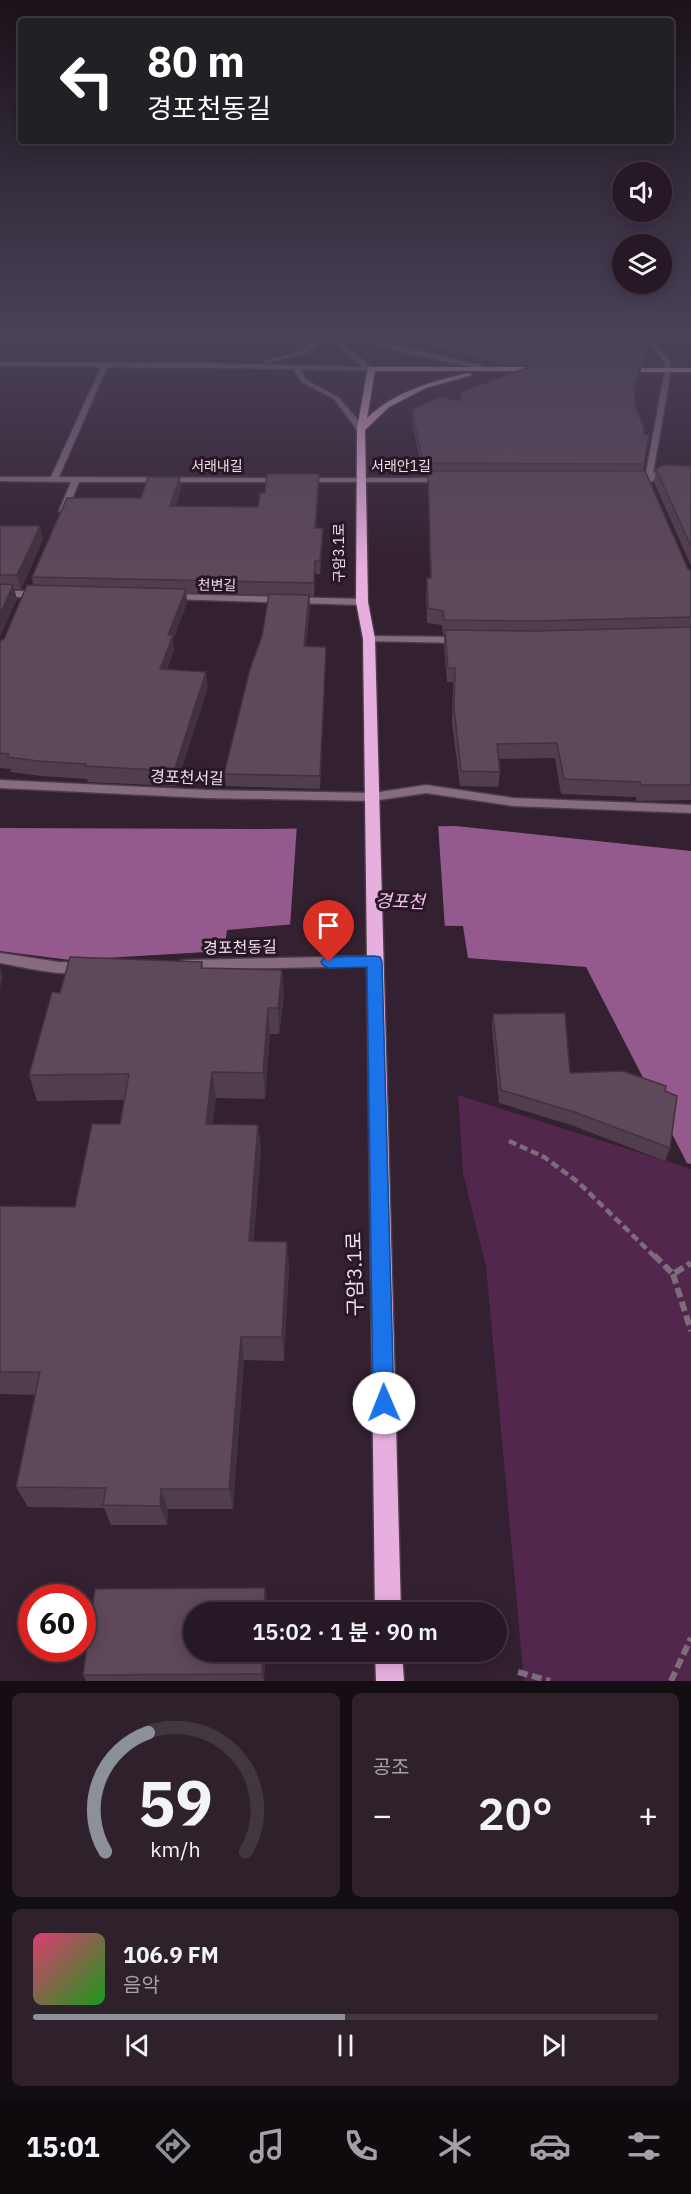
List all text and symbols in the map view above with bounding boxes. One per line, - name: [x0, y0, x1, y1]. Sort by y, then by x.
- text: 80 m: [147, 34, 245, 89]
- icon: left: [48, 42, 126, 120]
- text: 경포천동길: [147, 90, 271, 125]
- map controls: [612, 162, 672, 294]
- button: sound: [612, 162, 672, 222]
- button: layers: [612, 234, 672, 294]
- street label: 서래내길: [191, 457, 243, 475]
- street label: 서래안1길: [371, 457, 431, 475]
- street label: 구암3.1로: [330, 523, 348, 583]
- street label: 천변길: [198, 576, 236, 594]
- street label: 경포천서길: [150, 766, 224, 788]
- water label: 경포천: [375, 889, 428, 913]
- pin: [303, 900, 354, 962]
- icon: arrive: [312, 909, 345, 942]
- street label: 경포천동길: [203, 936, 277, 958]
- street label: 구암3.1로: [340, 1231, 368, 1317]
- position arrow: [352, 1371, 416, 1435]
- speed limit sign: 60: [18, 1584, 96, 1662]
- text: 15:02 · 1 분 · 90 m: [252, 1617, 438, 1646]
- text: 공조: [373, 1753, 409, 1780]
- text: 59: [138, 1762, 213, 1843]
- text: 20°: [478, 1784, 553, 1842]
- text: −: [373, 1793, 392, 1836]
- text: +: [638, 1793, 658, 1836]
- text: km/h: [151, 1835, 201, 1863]
- text: 106.9 FM: [123, 1940, 219, 1969]
- text: 음악: [123, 1971, 160, 1998]
- icon: previous: [121, 2029, 154, 2062]
- icon: pause: [329, 2029, 362, 2062]
- icon: next: [537, 2029, 570, 2062]
- icon: directions: [152, 2125, 194, 2167]
- icon: music: [246, 2125, 288, 2167]
- icon: phone: [340, 2125, 382, 2167]
- icon: climate: [434, 2125, 476, 2167]
- icon: car: [529, 2125, 571, 2167]
- icon: filters: [623, 2125, 665, 2167]
- text: 15:01: [26, 2129, 100, 2164]

